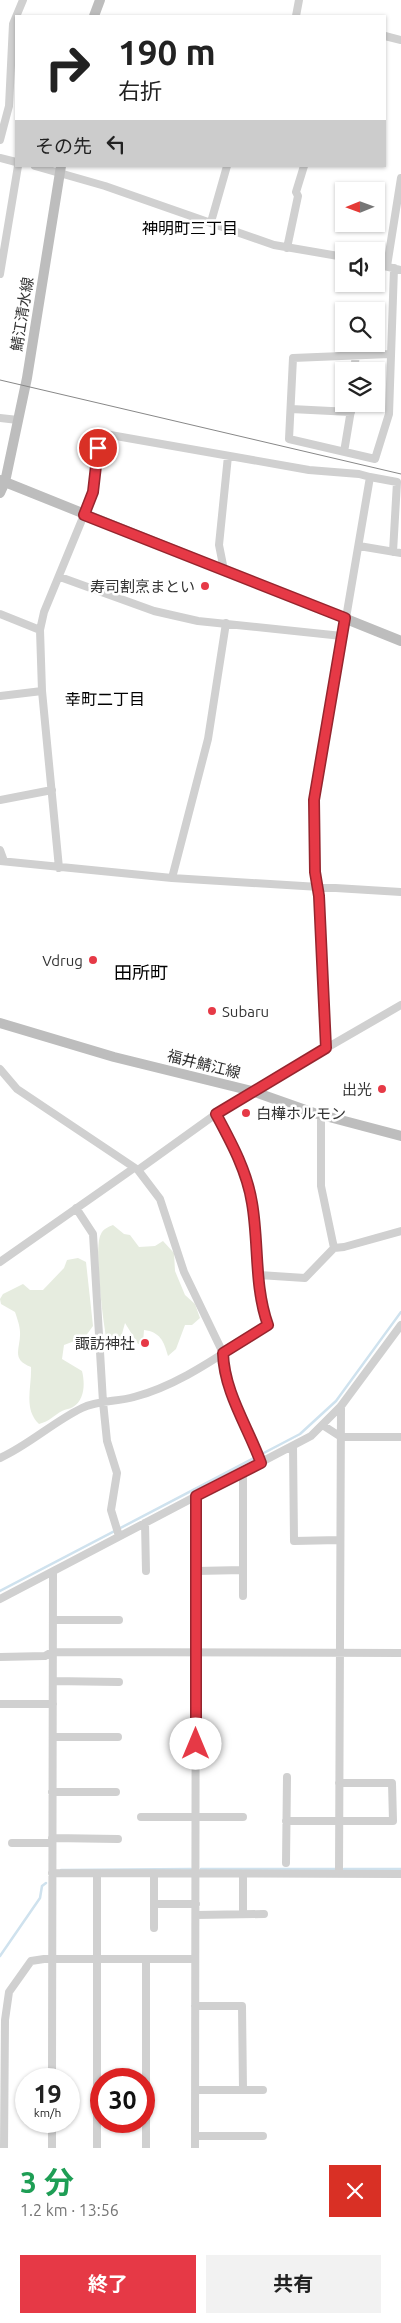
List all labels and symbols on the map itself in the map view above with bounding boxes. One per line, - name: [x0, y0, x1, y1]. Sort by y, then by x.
- north arrow: [335, 182, 385, 232]
- district label: 神明町三丁目: [142, 219, 238, 237]
- street label: 鯖江清水線: [8, 276, 36, 352]
- pin: [77, 427, 119, 469]
- place label: 寿司割烹まとい: [90, 578, 195, 595]
- marker: 寿司割烹まとい: [199, 580, 211, 592]
- district label: 幸町二丁目: [65, 690, 145, 708]
- place label: Vdrug: [42, 952, 83, 969]
- marker: Vdrug: [87, 954, 99, 966]
- district label: 田所町: [114, 962, 168, 982]
- place label: Subaru: [222, 1003, 269, 1020]
- marker: Subaru: [206, 1005, 218, 1017]
- street label: 福井鯖江線: [166, 1047, 242, 1081]
- place label: 出光: [342, 1081, 372, 1098]
- marker: 出光: [376, 1083, 388, 1095]
- place label: 白樺ホルモン: [256, 1105, 346, 1122]
- marker: 白樺ホルモン: [240, 1107, 252, 1119]
- place label: 諏訪神社: [75, 1335, 135, 1352]
- marker: 諏訪神社: [139, 1337, 151, 1349]
- position arrow: [169, 1717, 221, 1769]
- speed limit sign: 30: [90, 2068, 155, 2133]

